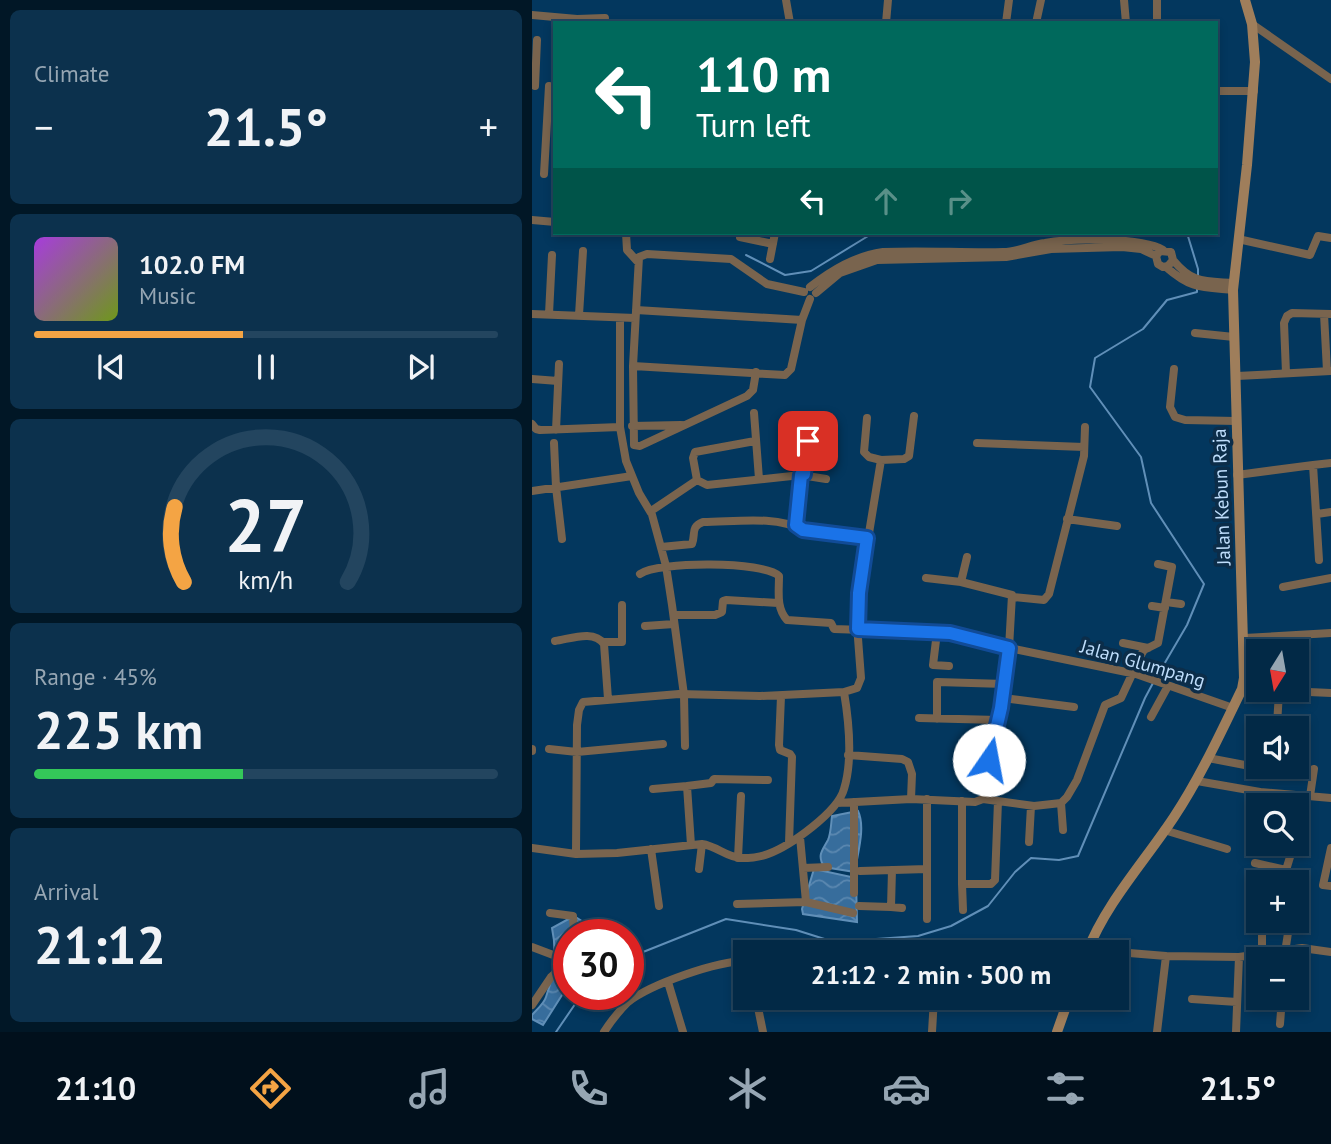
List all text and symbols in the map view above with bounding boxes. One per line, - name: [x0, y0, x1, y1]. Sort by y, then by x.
- text: 110 m: [696, 42, 831, 106]
- icon: left: [581, 49, 672, 140]
- text: Climate: [34, 59, 109, 88]
- text: 21.5°: [204, 93, 328, 160]
- text: −: [34, 102, 53, 151]
- text: +: [479, 102, 498, 151]
- text: Turn left: [696, 104, 811, 146]
- icon: left: [794, 182, 832, 220]
- icon: ahead: [867, 182, 905, 220]
- icon: right: [940, 182, 978, 220]
- text: 102.0 FM: [139, 248, 245, 281]
- text: Music: [139, 281, 196, 310]
- icon: previous: [92, 348, 130, 386]
- icon: pause: [247, 348, 285, 386]
- icon: next: [402, 348, 440, 386]
- pin: [778, 411, 838, 471]
- icon: arrive: [789, 422, 827, 460]
- street label: Jalan Kebun Raja: [1207, 428, 1235, 567]
- text: 27: [225, 478, 307, 572]
- text: km/h: [239, 564, 293, 596]
- street label: Jalan Glumpang: [1077, 633, 1208, 692]
- north arrow: [1246, 639, 1309, 702]
- map controls: [1246, 639, 1309, 1010]
- text: Range · 45%: [34, 662, 157, 691]
- text: 225 km: [34, 696, 203, 763]
- button: sound: [1246, 716, 1309, 779]
- position arrow: [952, 723, 1026, 797]
- button: search: [1246, 793, 1309, 856]
- button: +: [1246, 870, 1309, 933]
- text: Arrival: [34, 877, 98, 906]
- text: 21:12: [34, 911, 166, 978]
- speed limit sign: 30: [553, 919, 644, 1010]
- button: −: [1246, 947, 1309, 1010]
- text: 21:12 · 2 min · 500 m: [811, 958, 1051, 991]
- icon: directions: [246, 1064, 295, 1113]
- icon: music: [405, 1064, 454, 1113]
- icon: phone: [564, 1064, 613, 1113]
- icon: climate: [723, 1064, 772, 1113]
- icon: car: [882, 1064, 931, 1113]
- icon: filters: [1041, 1064, 1090, 1113]
- text: 21:10: [55, 1067, 136, 1109]
- text: 21.5°: [1200, 1067, 1276, 1109]

